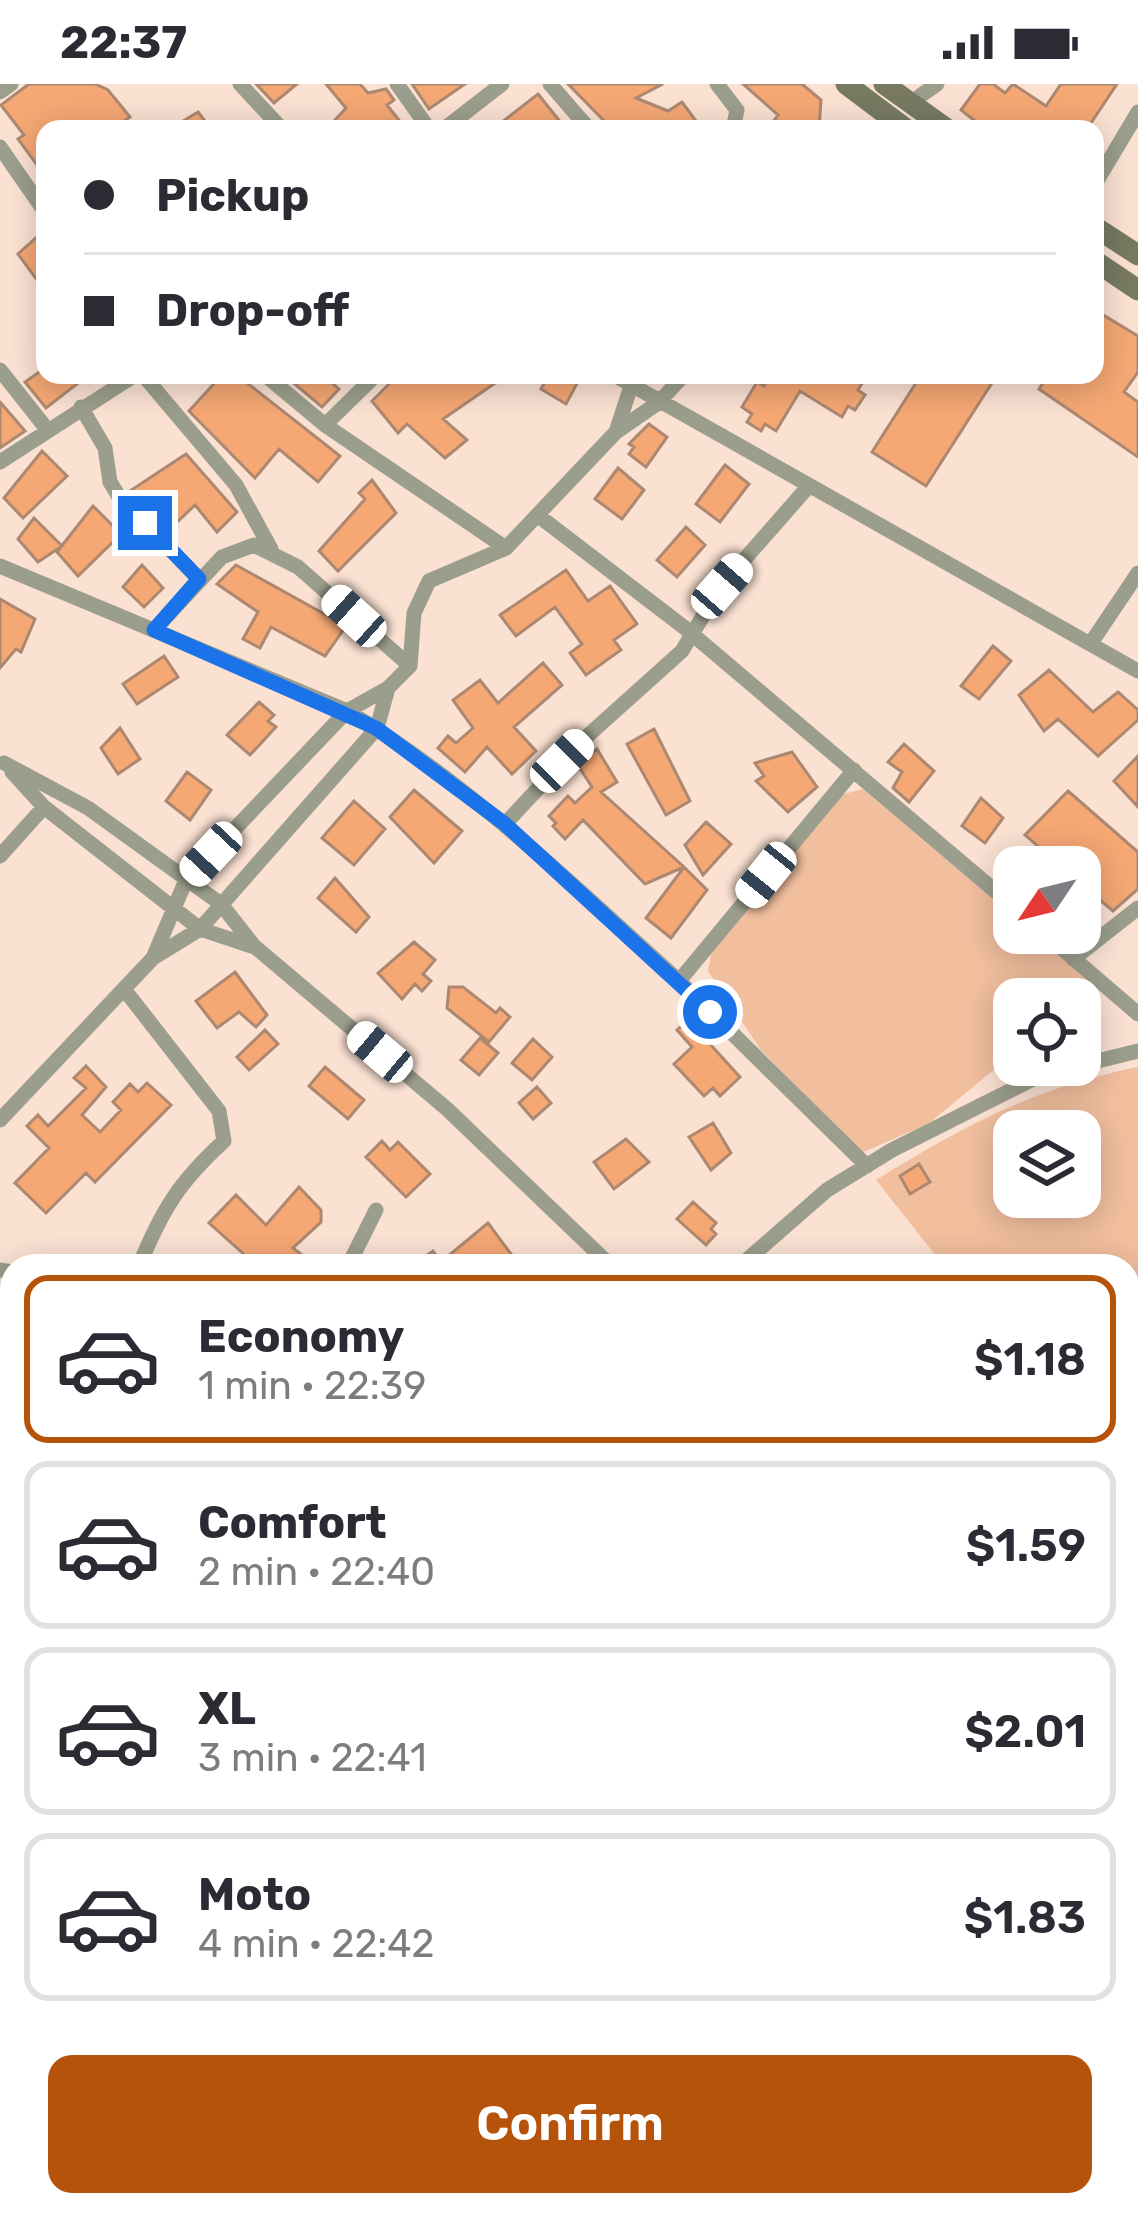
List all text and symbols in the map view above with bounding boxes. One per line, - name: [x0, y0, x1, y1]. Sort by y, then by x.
- text: 22:37: [60, 16, 187, 69]
- text: Pickup: [156, 169, 309, 222]
- text: Drop-off: [156, 284, 349, 337]
- route end: [118, 496, 172, 550]
- car: [685, 547, 759, 625]
- car: [315, 579, 393, 653]
- car: [524, 723, 600, 799]
- car: [173, 815, 249, 893]
- car: [729, 836, 803, 914]
- north arrow: [993, 846, 1101, 954]
- map controls: [993, 846, 1101, 1218]
- button: locate: [993, 978, 1101, 1086]
- route start: [683, 985, 737, 1039]
- car: [341, 1015, 419, 1089]
- button: layers: [993, 1110, 1101, 1218]
- icon: car: [54, 1305, 162, 1413]
- text: Economy: [198, 1310, 404, 1363]
- text: $1.18: [974, 1333, 1086, 1386]
- text: 1 min · 22:39: [198, 1363, 426, 1409]
- icon: car: [54, 1491, 162, 1599]
- text: Comfort: [198, 1496, 387, 1549]
- text: $1.59: [966, 1519, 1086, 1572]
- text: 2 min · 22:40: [198, 1549, 435, 1595]
- icon: car: [54, 1677, 162, 1785]
- text: XL: [198, 1682, 256, 1735]
- text: $2.01: [964, 1705, 1086, 1758]
- text: 3 min · 22:41: [198, 1735, 427, 1781]
- icon: car: [54, 1863, 162, 1971]
- text: Moto: [198, 1868, 311, 1921]
- text: $1.83: [964, 1891, 1086, 1944]
- text: 4 min · 22:42: [198, 1921, 434, 1967]
- button: Confirm: [48, 2055, 1092, 2193]

